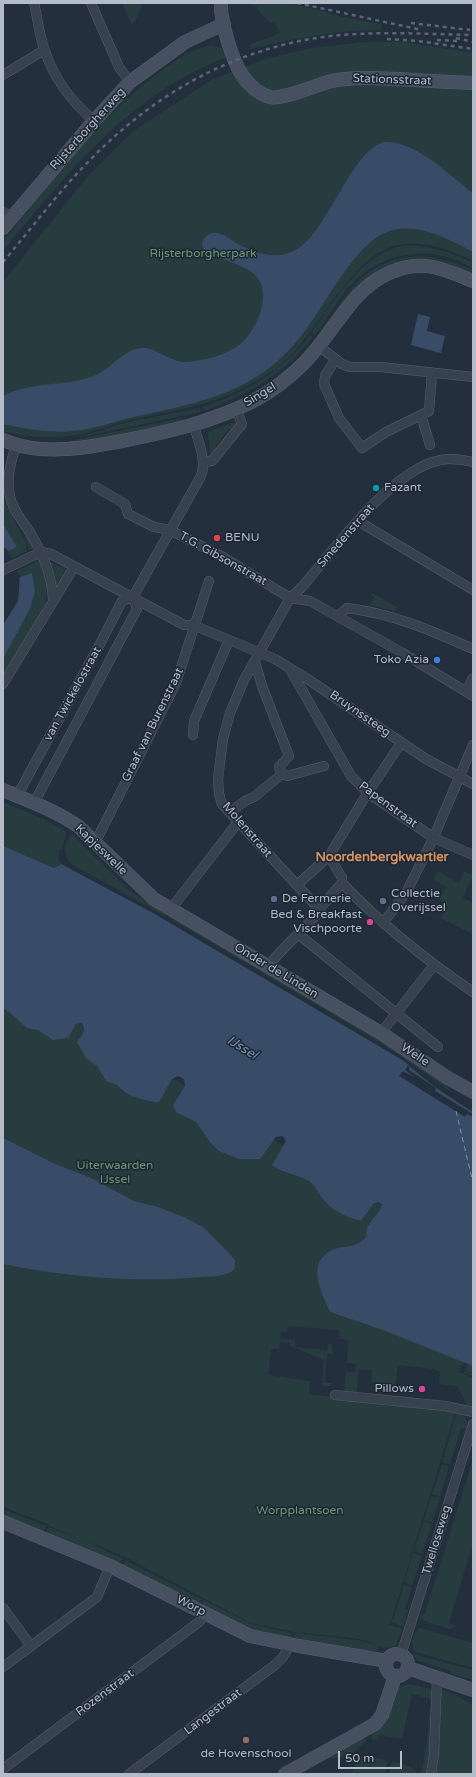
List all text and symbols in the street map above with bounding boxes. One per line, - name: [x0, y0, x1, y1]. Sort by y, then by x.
- street label: Stationsstraat: [352, 71, 432, 89]
- street label: Rijsterborgherweg: [47, 85, 129, 173]
- park label: Rijsterborgherpark: [149, 247, 257, 261]
- street label: Singel: [241, 380, 279, 410]
- place label: Fazant: [384, 481, 422, 495]
- marker: Fazant: [371, 483, 381, 493]
- street label: Smedenstraat: [314, 501, 378, 571]
- street label: T.G. Gibsonstraat: [177, 529, 269, 589]
- place label: BENU: [225, 531, 260, 545]
- marker: BENU: [212, 533, 222, 543]
- street label: van Twickelostraat: [41, 645, 105, 743]
- place label: Toko Azia: [374, 653, 429, 667]
- marker: Toko Azia: [432, 655, 442, 665]
- street label: Graaf van Burenstraat: [119, 666, 187, 784]
- street label: Bruynssteeg: [327, 688, 393, 740]
- street label: Papenstraat: [356, 779, 420, 831]
- street label: Molenstraat: [219, 799, 275, 861]
- street label: Kapjeswelle: [72, 822, 130, 878]
- district label: Noordenbergkwartier: [315, 850, 449, 866]
- place label: Collectie Overijssel: [391, 887, 446, 915]
- place label: De Fermerie: [282, 892, 351, 906]
- marker: De Fermerie: [269, 894, 279, 904]
- marker: Collectie Overijssel: [378, 896, 388, 906]
- place label: Bed & Breakfast Vischpoorte: [270, 908, 362, 936]
- marker: Bed & Breakfast Vischpoorte: [365, 917, 375, 927]
- street label: Onder de Linden: [231, 940, 321, 1002]
- water label: IJssel: [224, 1033, 260, 1063]
- street label: Welle: [398, 1040, 432, 1070]
- park label: Uiterwaarden IJssel: [77, 1159, 153, 1187]
- place label: Pillows: [375, 1382, 414, 1396]
- marker: Pillows: [417, 1384, 427, 1394]
- street label: Twelloseweg: [420, 1503, 454, 1577]
- park label: Worpplantsoen: [256, 1504, 344, 1518]
- street label: Worp: [174, 1593, 208, 1619]
- street label: Rozenstraat: [73, 1667, 137, 1719]
- street label: Langestraat: [181, 1686, 245, 1738]
- marker: de Hovenschool: [241, 1735, 251, 1745]
- scale bar: [340, 1743, 404, 1769]
- place label: de Hovenschool: [200, 1747, 292, 1761]
- text: 50 m: [345, 1751, 374, 1765]

